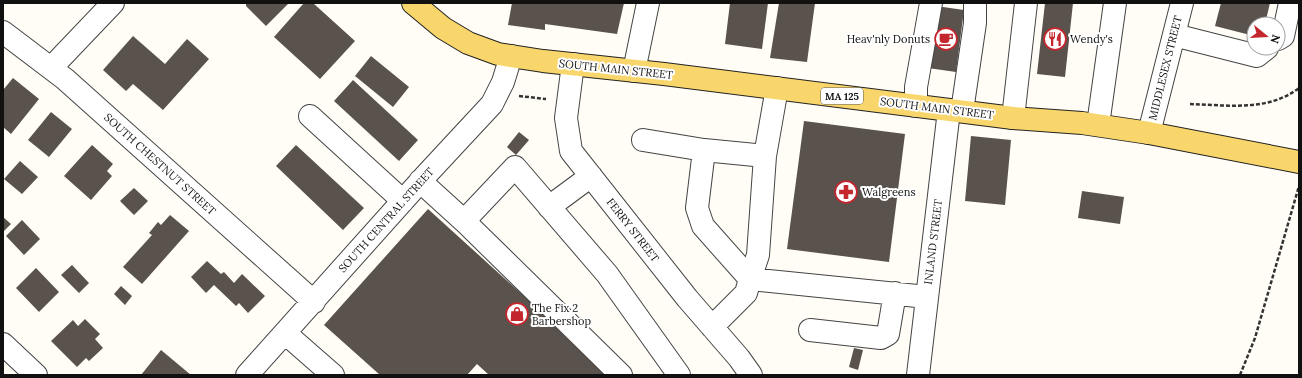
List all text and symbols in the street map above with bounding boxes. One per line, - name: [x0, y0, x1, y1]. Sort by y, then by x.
- street label: MIDDLESEX STREET: [1145, 14, 1185, 122]
- north arrow: [1246, 16, 1286, 56]
- cafe icon: Heav'nly Donuts: [933, 26, 959, 52]
- restaurant icon: Wendy's: [1042, 26, 1068, 52]
- place label: Heav'nly Donuts: [847, 32, 930, 46]
- place label: Wendy's: [1070, 32, 1113, 46]
- text: N: [1267, 33, 1283, 46]
- street label: SOUTH MAIN STREET: [558, 56, 674, 82]
- road number: MA 125: [821, 88, 863, 104]
- street label: SOUTH MAIN STREET: [879, 94, 995, 122]
- street label: SOUTH CHESTNUT STREET: [101, 110, 219, 218]
- street label: SOUTH CENTRAL STREET: [335, 165, 437, 275]
- pharmacy icon: Walgreens: [833, 179, 859, 205]
- place label: Walgreens: [862, 185, 916, 199]
- street label: FERRY STREET: [604, 195, 662, 265]
- street label: INLAND STREET: [921, 199, 945, 285]
- shop icon: The Fix 2 Barbershop: [504, 301, 530, 327]
- place label: The Fix 2 Barbershop: [532, 301, 591, 328]

